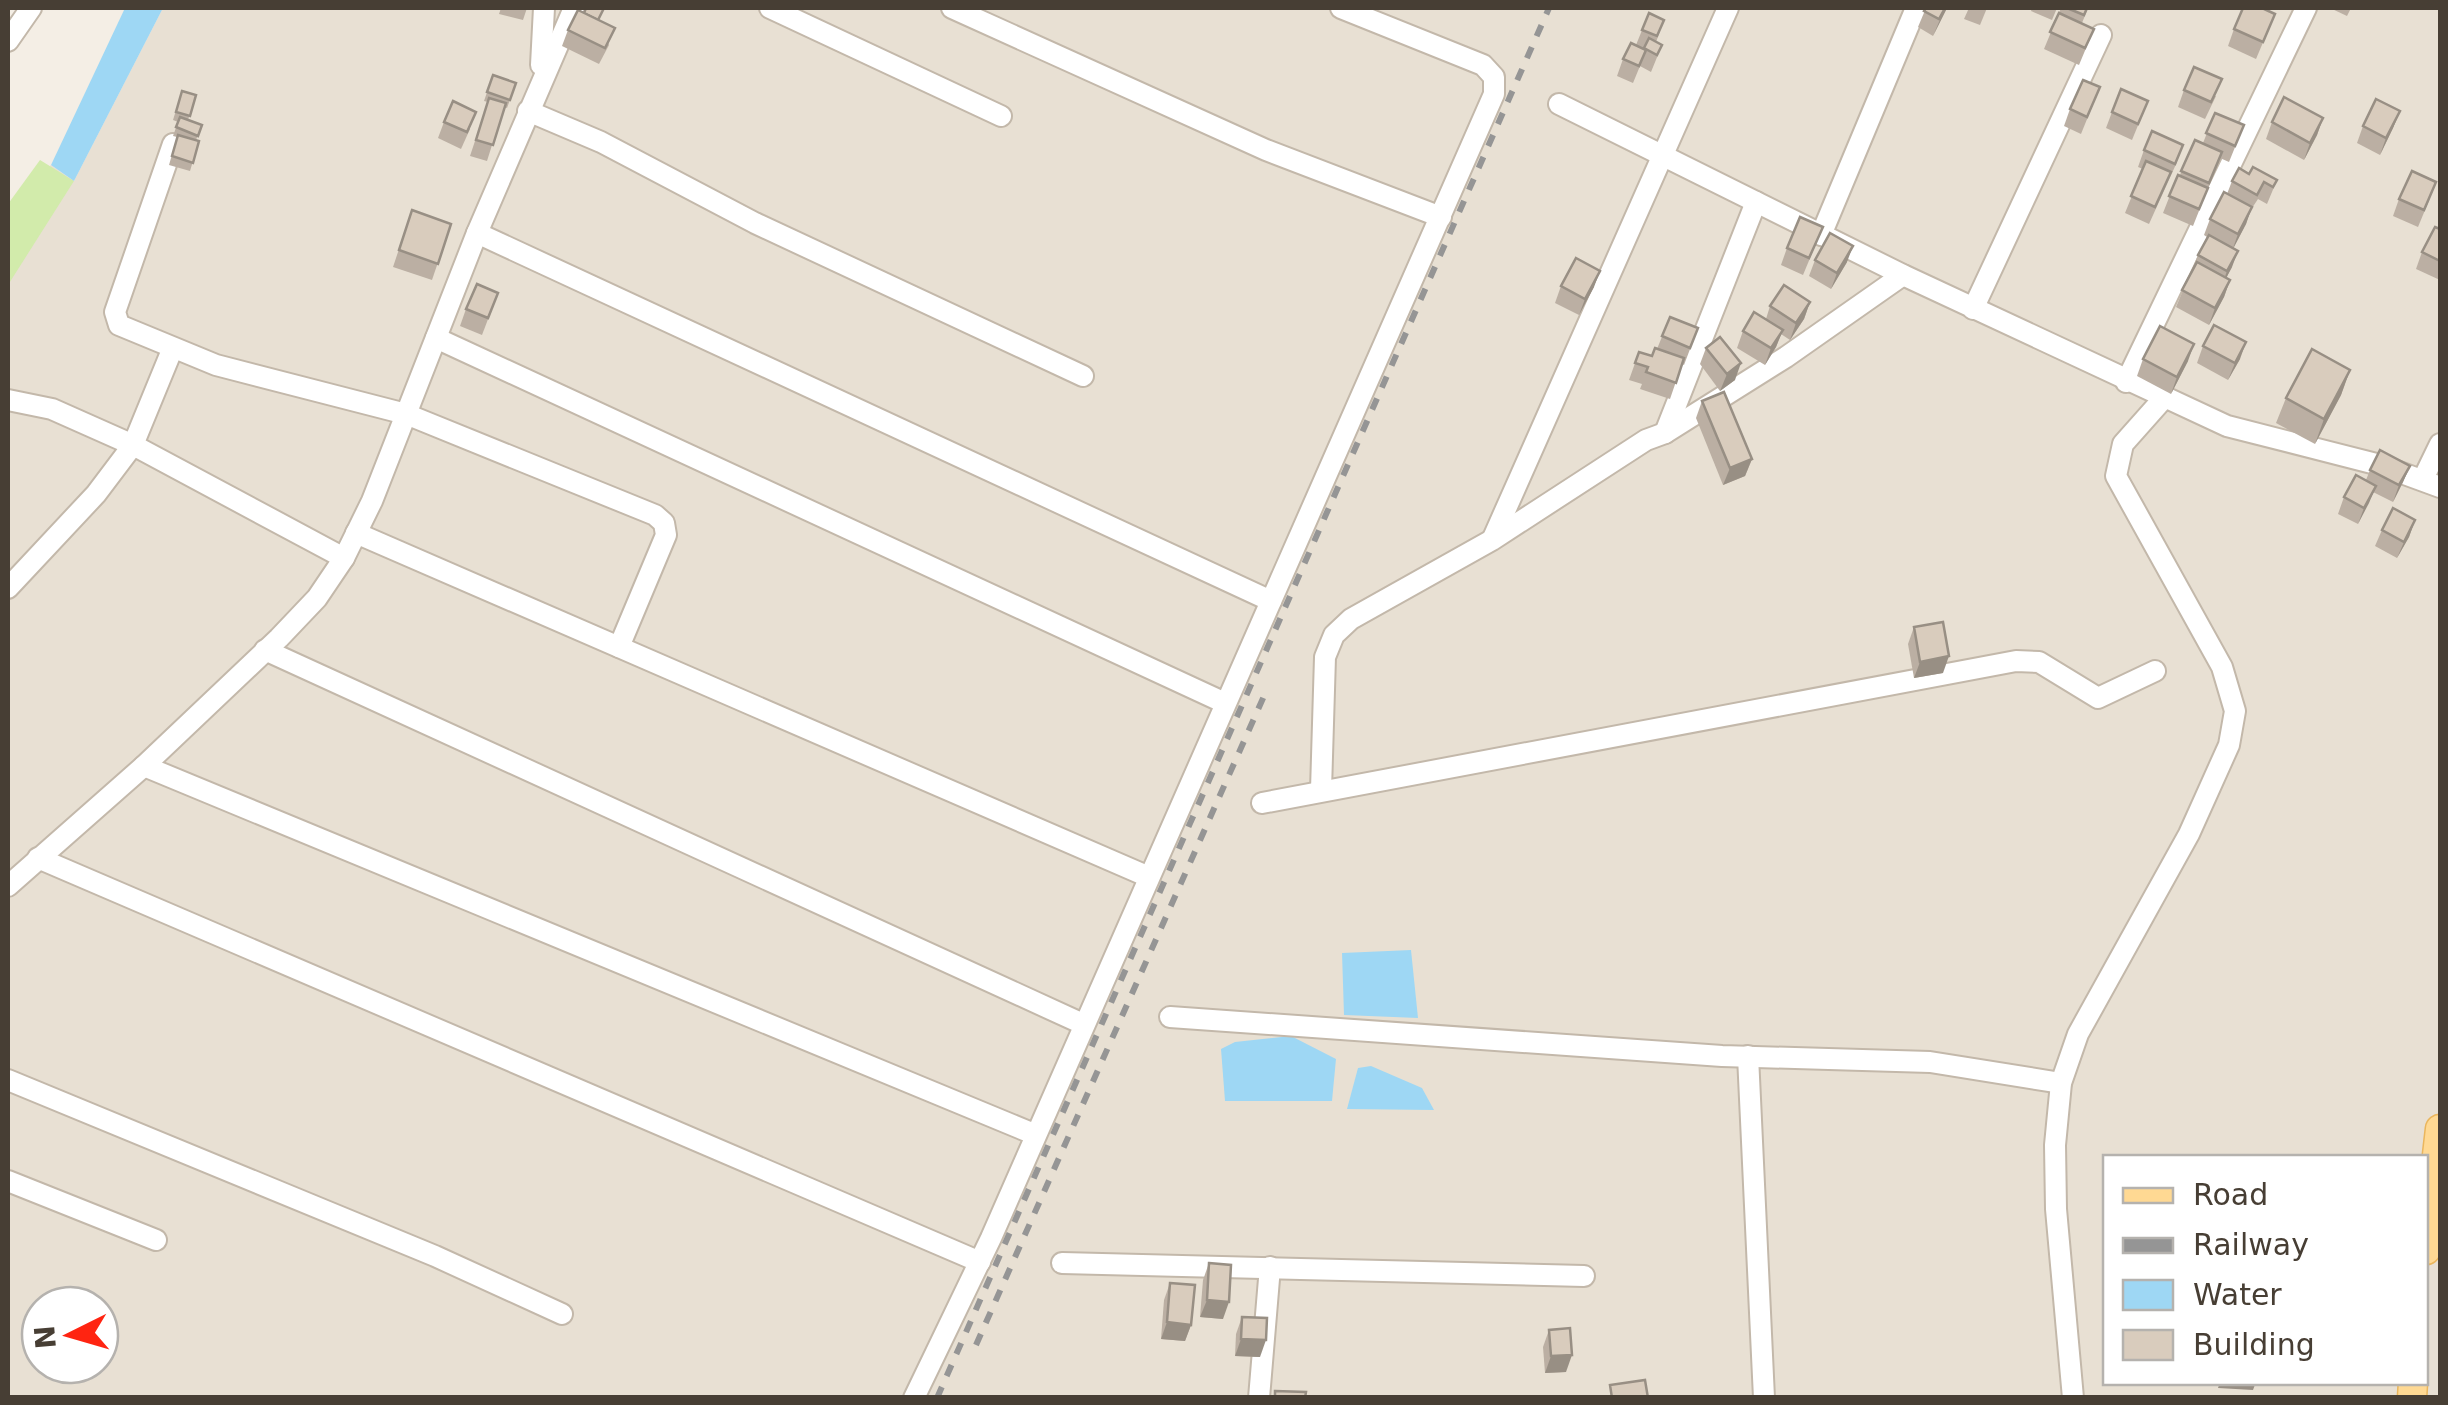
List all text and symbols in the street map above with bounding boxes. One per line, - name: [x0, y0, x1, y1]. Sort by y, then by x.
- legend: [2103, 1155, 2428, 1385]
- text: Road: [2193, 1177, 2268, 1212]
- text: Railway: [2193, 1227, 2309, 1262]
- text: Water: [2193, 1277, 2282, 1312]
- north arrow: [20, 1285, 120, 1385]
- text: N: [28, 1324, 63, 1350]
- text: Building: [2193, 1327, 2315, 1362]

